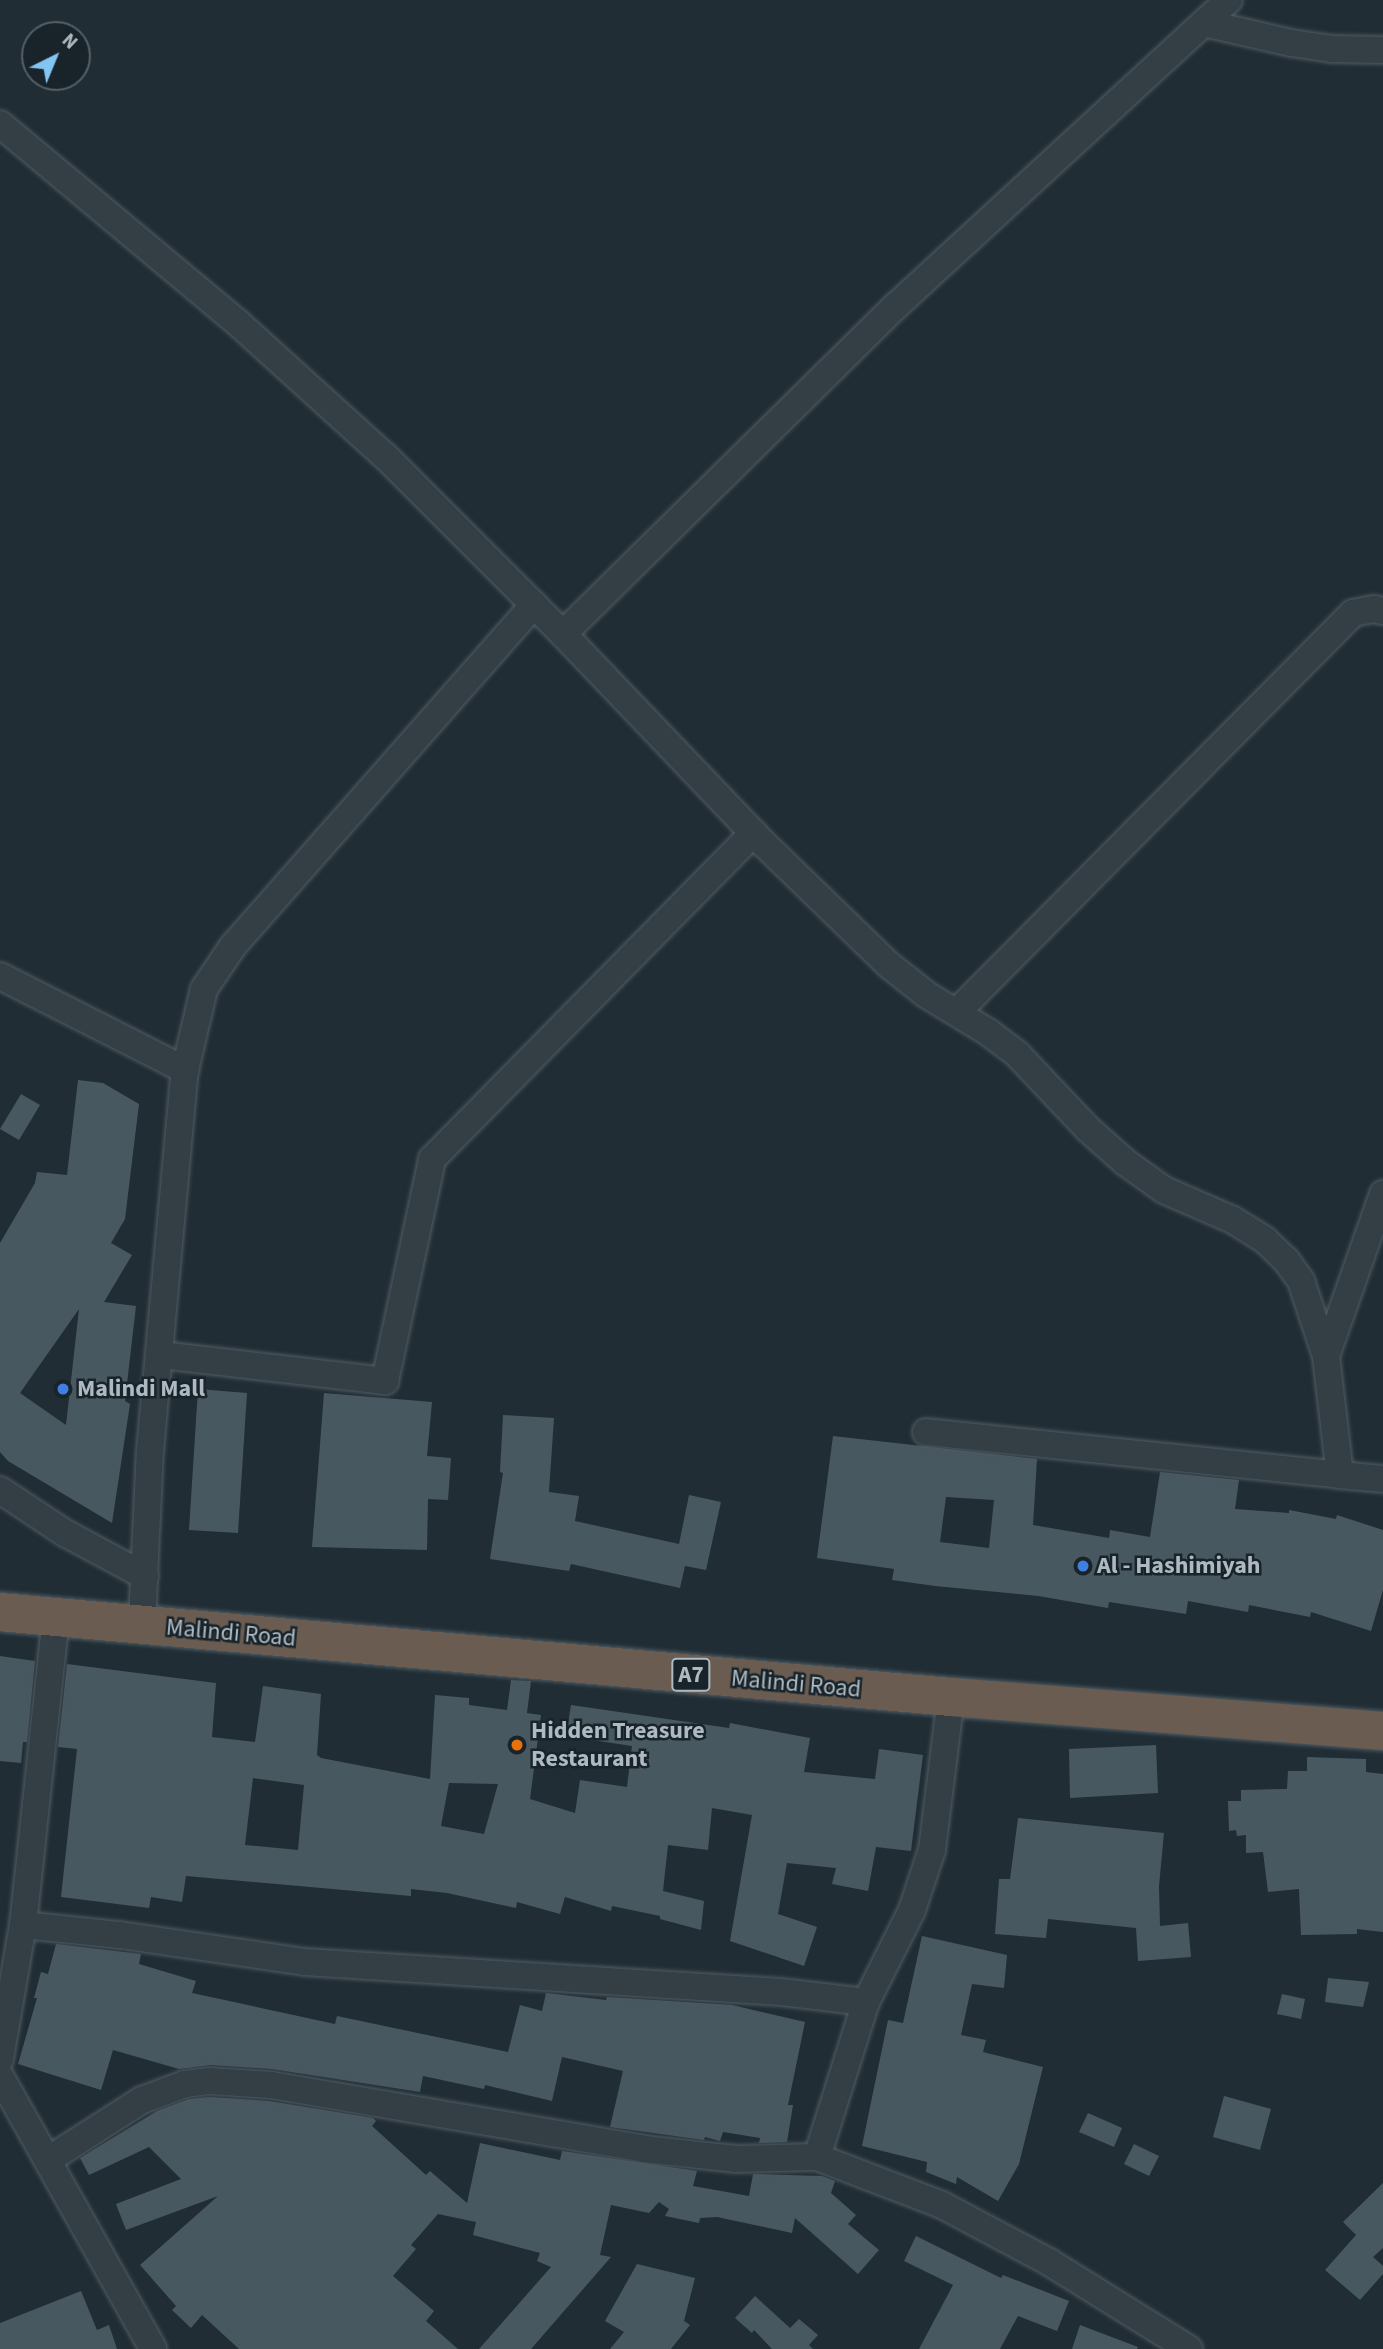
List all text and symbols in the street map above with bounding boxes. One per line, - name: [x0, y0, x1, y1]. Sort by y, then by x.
- north arrow: [21, 21, 91, 91]
- text: N: [55, 28, 83, 56]
- place label: Malindi Mall: [77, 1375, 205, 1403]
- marker: Malindi Mall: [55, 1381, 71, 1397]
- place label: Al - Hashimiyah: [1097, 1552, 1261, 1580]
- marker: Al - Hashimiyah: [1075, 1558, 1091, 1574]
- street label: Malindi Road: [165, 1613, 297, 1653]
- road number: A7: [670, 1656, 712, 1694]
- street label: Malindi Road: [730, 1664, 862, 1704]
- place label: Hidden Treasure Restaurant: [531, 1717, 705, 1773]
- marker: Hidden Treasure Restaurant: [509, 1737, 525, 1753]

